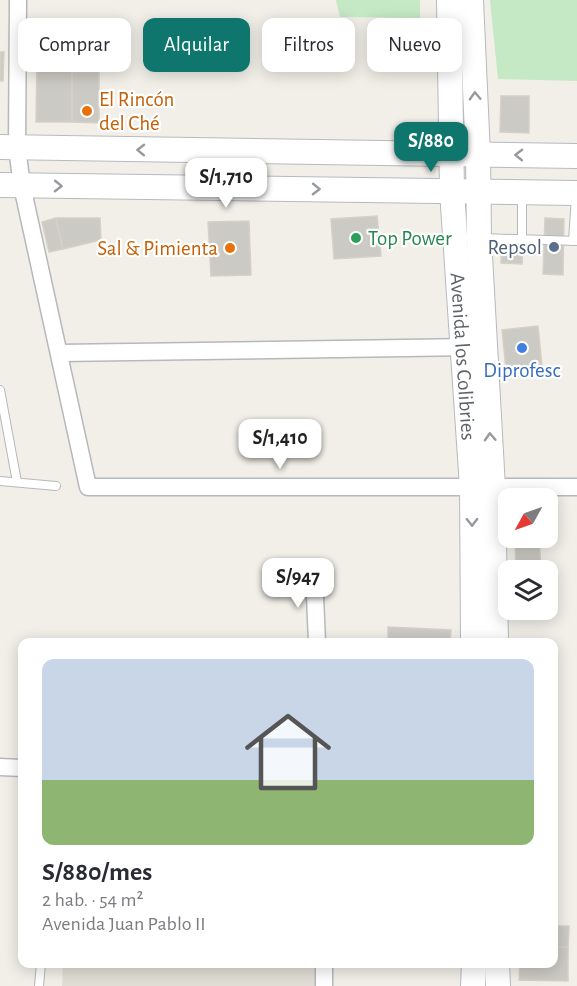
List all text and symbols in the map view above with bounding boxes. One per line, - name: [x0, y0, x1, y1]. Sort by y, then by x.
- chip: Comprar: [18, 18, 131, 72]
- chip: Alquilar: [143, 18, 250, 72]
- chip: Filtros: [262, 18, 355, 72]
- chip: Nuevo: [367, 18, 462, 72]
- place label: El Rincón del Ché: [99, 89, 174, 134]
- one-way arrow: [469, 92, 482, 101]
- marker: El Rincón del Ché: [80, 104, 94, 118]
- pin: S/880: [389, 122, 473, 173]
- text: S/880: [408, 131, 454, 151]
- one-way arrow: [137, 143, 146, 156]
- one-way arrow: [514, 149, 523, 161]
- pin: S/1,710: [171, 158, 281, 209]
- text: S/1,710: [199, 167, 253, 187]
- one-way arrow: [54, 180, 63, 192]
- one-way arrow: [312, 183, 321, 196]
- place label: Top Power: [368, 228, 452, 249]
- marker: Top Power: [349, 231, 363, 245]
- place label: Repsol: [487, 237, 542, 258]
- place label: Sal & Pimienta: [97, 238, 218, 259]
- marker: Repsol: [547, 240, 561, 254]
- marker: Sal & Pimienta: [223, 241, 237, 255]
- street label: Avenida los Colibries: [447, 272, 479, 441]
- marker: Diprofesc: [515, 341, 529, 355]
- place label: Diprofesc: [483, 360, 561, 381]
- pin: S/1,410: [225, 419, 335, 470]
- text: S/1,410: [252, 428, 308, 448]
- one-way arrow: [484, 432, 497, 441]
- north arrow: [498, 488, 558, 548]
- map controls: [498, 488, 558, 620]
- one-way arrow: [466, 518, 478, 527]
- pin: S/947: [256, 558, 340, 609]
- button: layers: [498, 560, 558, 620]
- text: S/947: [276, 567, 320, 587]
- icon: home: [234, 698, 342, 806]
- text: S/880/mes: [42, 859, 152, 885]
- text: 2 hab. · 54 m²: [42, 890, 143, 910]
- text: Avenida Juan Pablo II: [42, 914, 206, 934]

